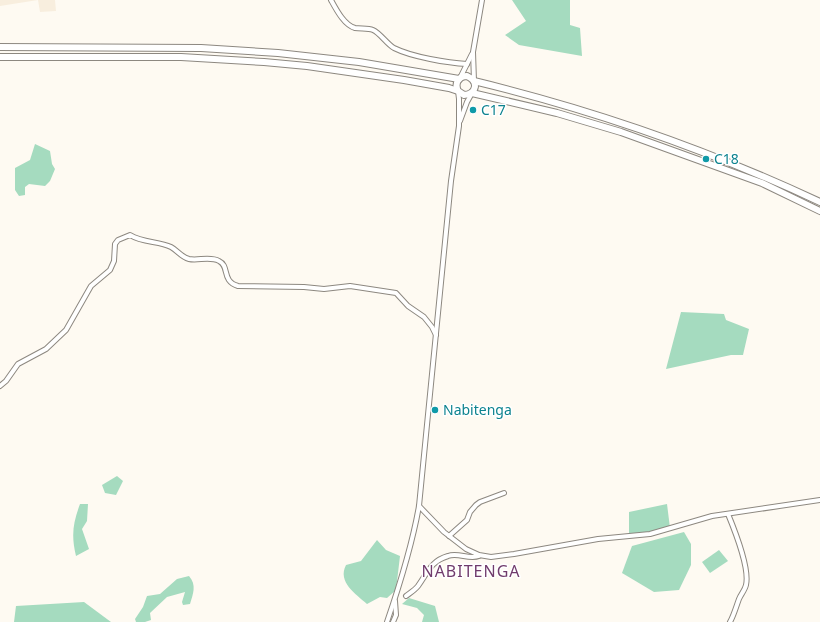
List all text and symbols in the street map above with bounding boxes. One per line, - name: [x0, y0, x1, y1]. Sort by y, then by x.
- place label: C17: [481, 100, 506, 119]
- marker: C17: [468, 105, 478, 115]
- place label: C18: [714, 149, 739, 168]
- marker: C18: [701, 154, 711, 164]
- place label: Nabitenga: [443, 400, 512, 419]
- marker: Nabitenga: [430, 405, 440, 415]
- district label: NABITENGA: [421, 560, 521, 582]

